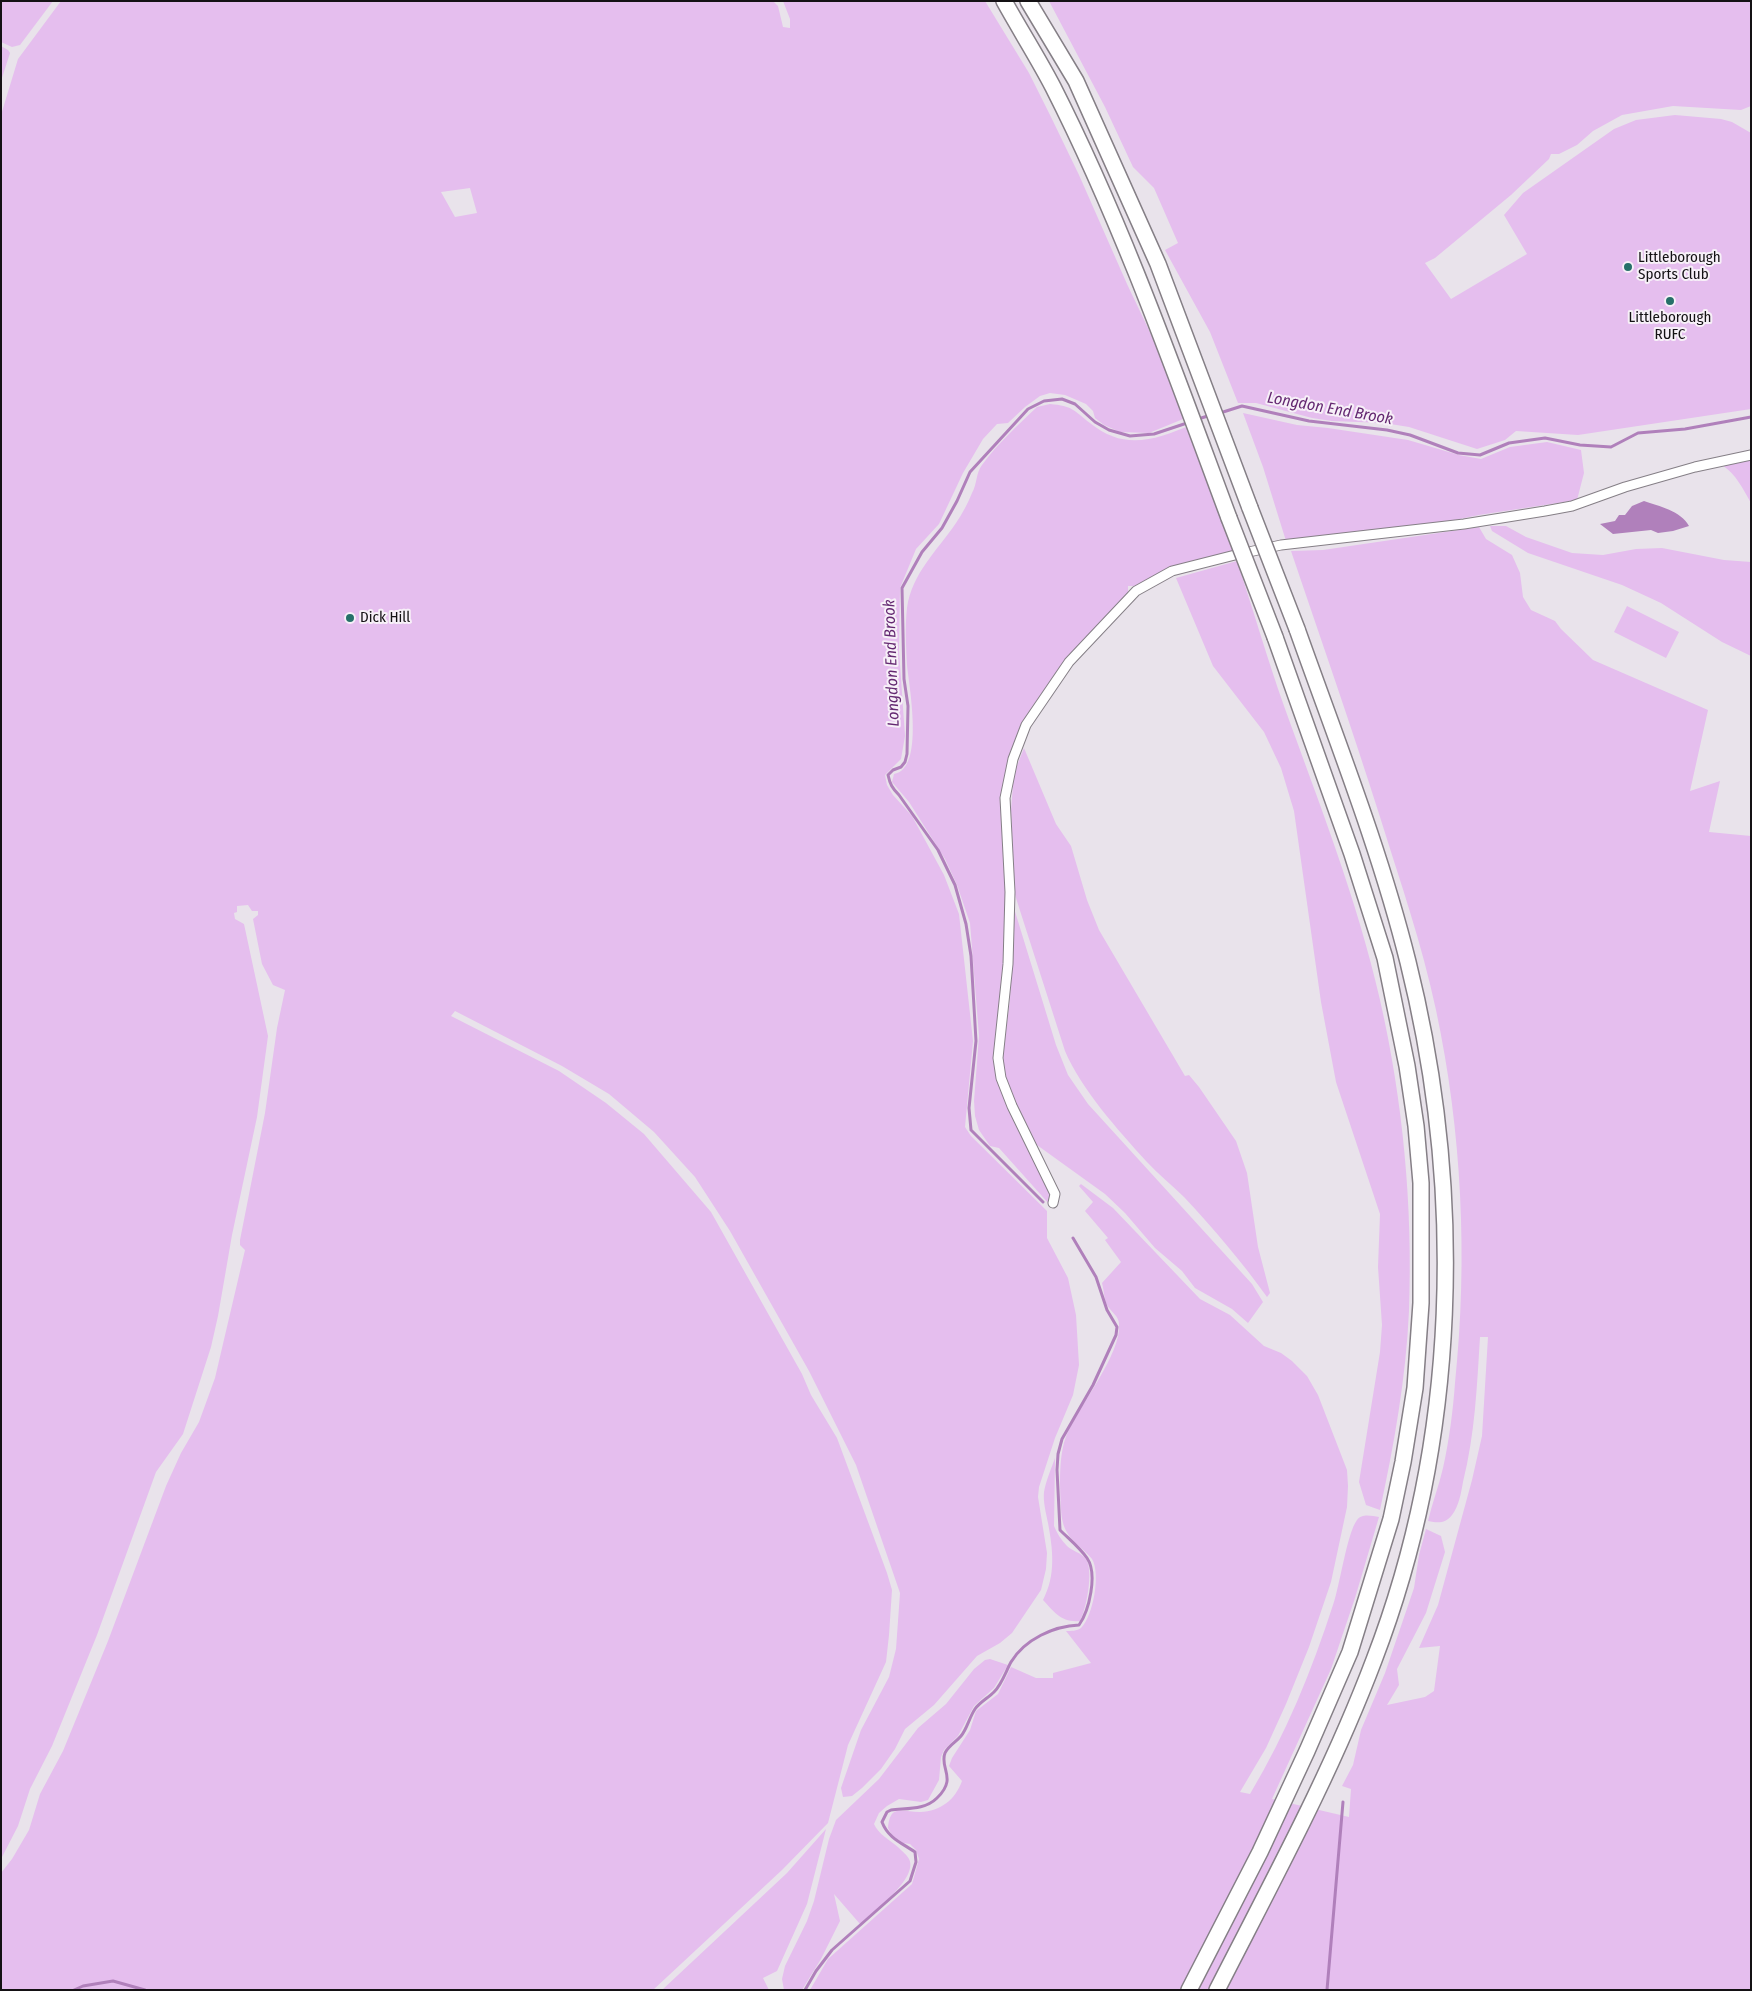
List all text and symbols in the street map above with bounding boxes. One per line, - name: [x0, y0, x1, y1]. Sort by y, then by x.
- place label: Littleborough Sports Club: [1638, 249, 1721, 284]
- marker: Littleborough Sports Club: [1622, 261, 1634, 273]
- marker: Littleborough RUFC: [1664, 295, 1676, 307]
- place label: Littleborough RUFC: [1629, 309, 1711, 344]
- water label: Longdon End Brook: [1266, 388, 1394, 430]
- water label: Longdon End Brook: [880, 599, 904, 727]
- place label: Dick Hill: [360, 609, 410, 627]
- marker: Dick Hill: [344, 612, 356, 624]

